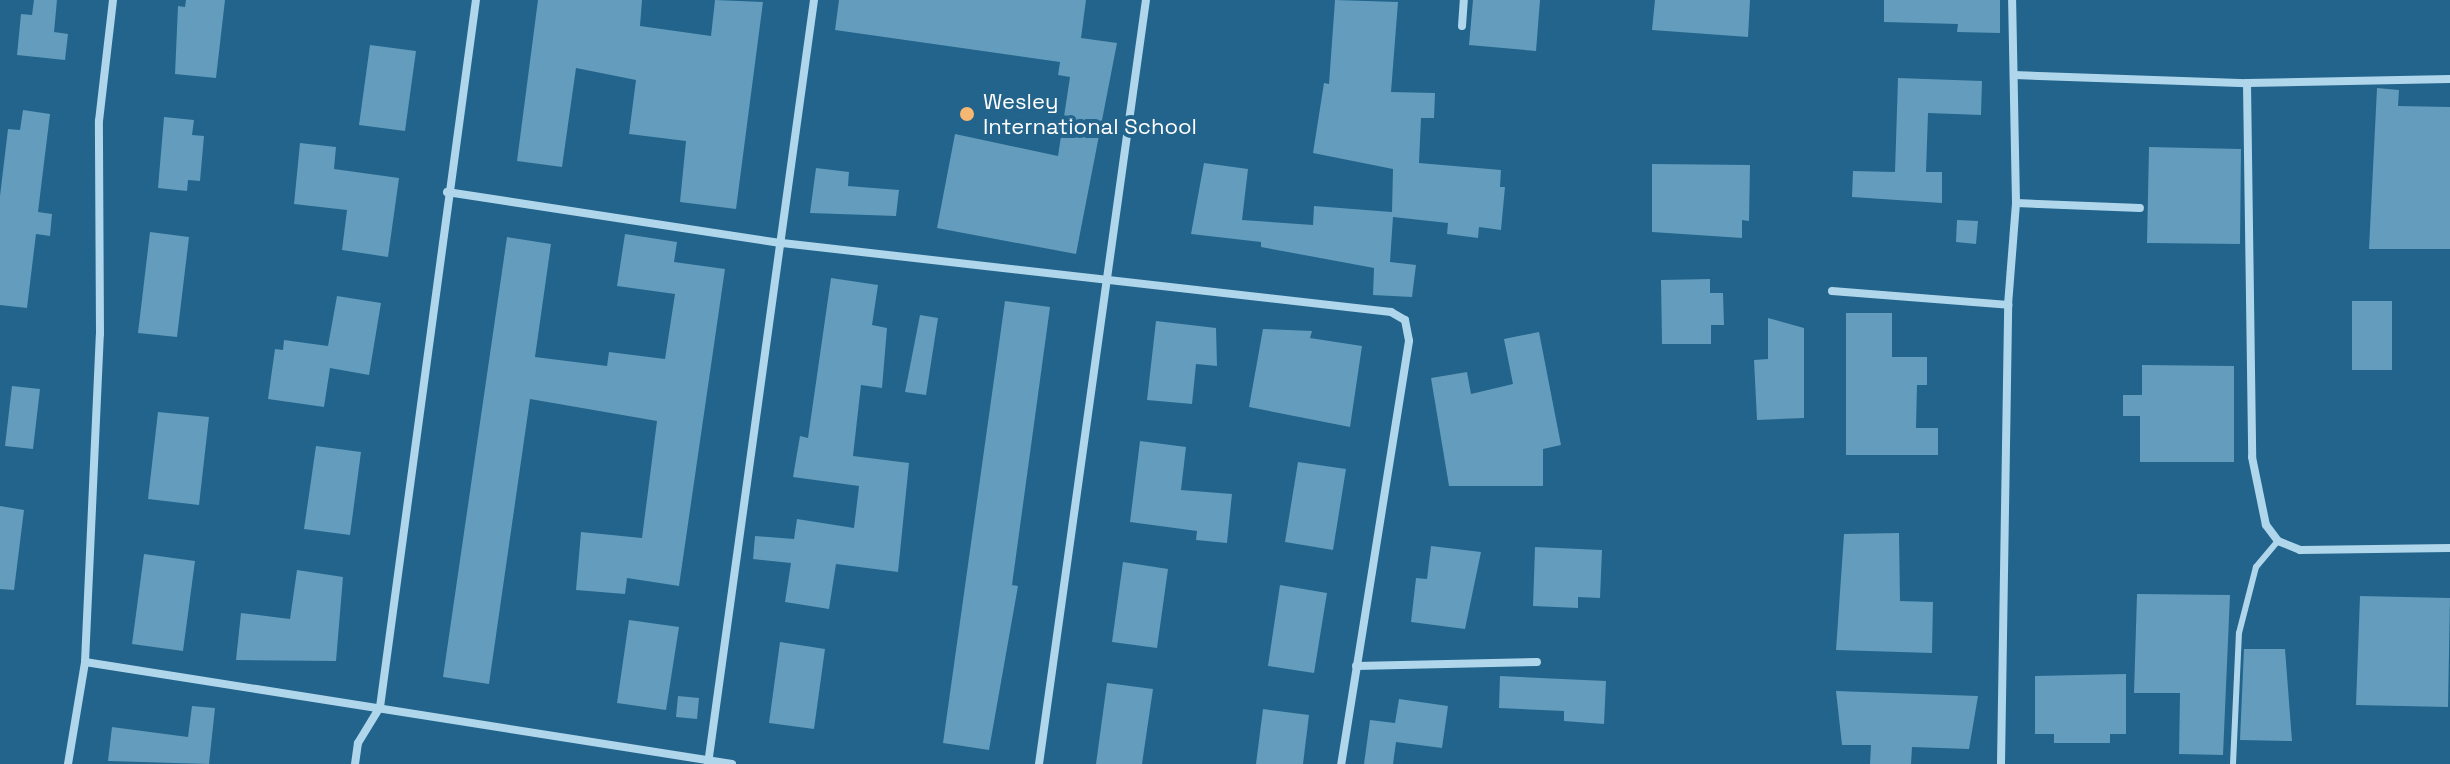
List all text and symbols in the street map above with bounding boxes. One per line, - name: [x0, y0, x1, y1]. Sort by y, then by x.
- place label: Wesley International School: [983, 88, 1197, 140]
- marker: Wesley International School: [958, 105, 976, 123]

